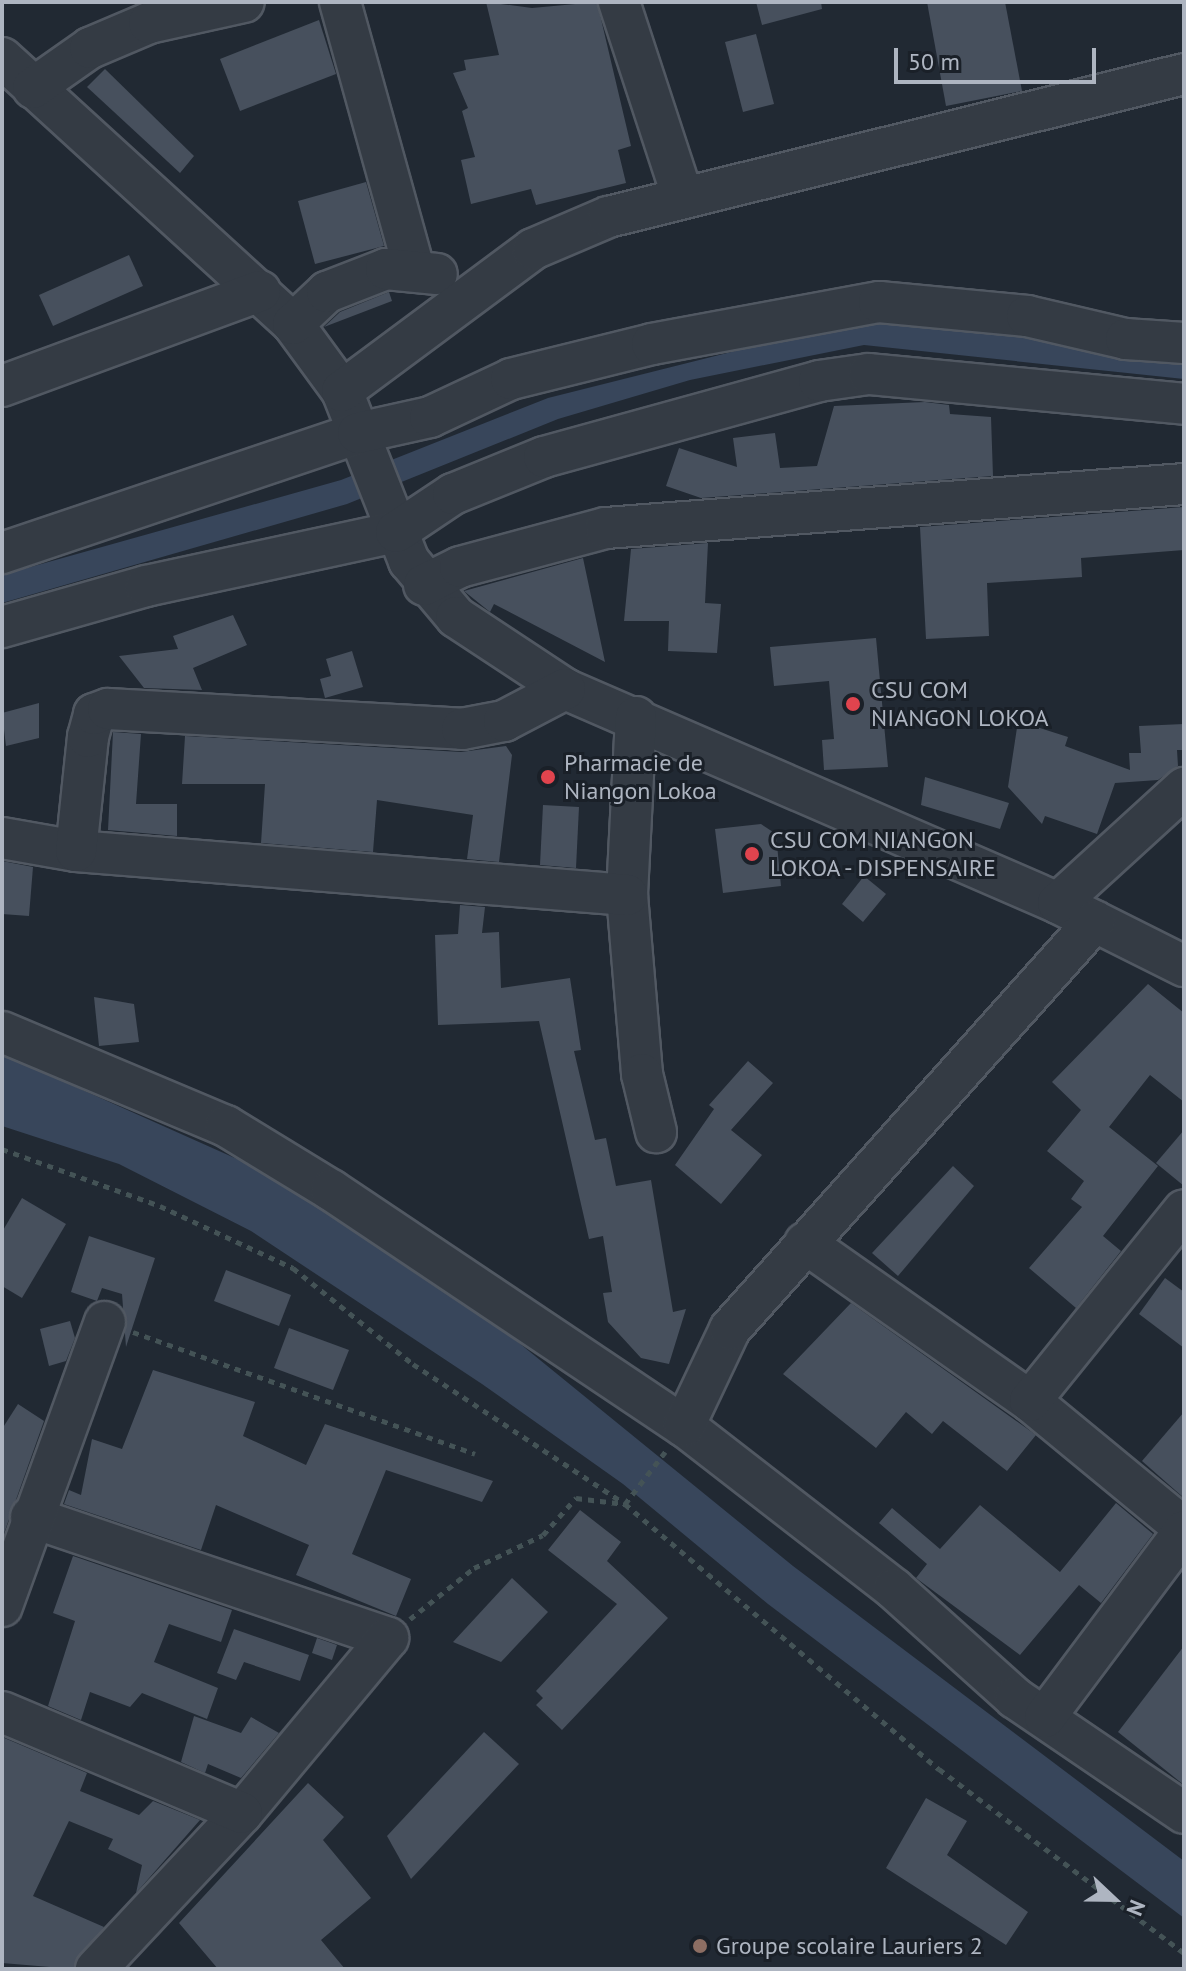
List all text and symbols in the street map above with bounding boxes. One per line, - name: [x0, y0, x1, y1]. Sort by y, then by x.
- scale bar: [898, 32, 1100, 82]
- text: 50 m: [908, 46, 960, 77]
- place label: CSU COM NIANGON LOKOA: [871, 676, 1049, 732]
- marker: CSU COM NIANGON LOKOA: [842, 693, 864, 715]
- place label: Pharmacie de Niangon Lokoa: [564, 749, 717, 805]
- marker: Pharmacie de Niangon Lokoa: [539, 768, 557, 786]
- place label: CSU COM NIANGON LOKOA - DISPENSAIRE: [770, 826, 1001, 882]
- marker: CSU COM NIANGON LOKOA - DISPENSAIRE: [741, 843, 763, 865]
- north arrow: [1074, 1859, 1154, 1939]
- text: N: [1121, 1896, 1152, 1920]
- place label: Groupe scolaire Lauriers 2: [716, 1932, 983, 1960]
- marker: Groupe scolaire Lauriers 2: [691, 1937, 709, 1955]

